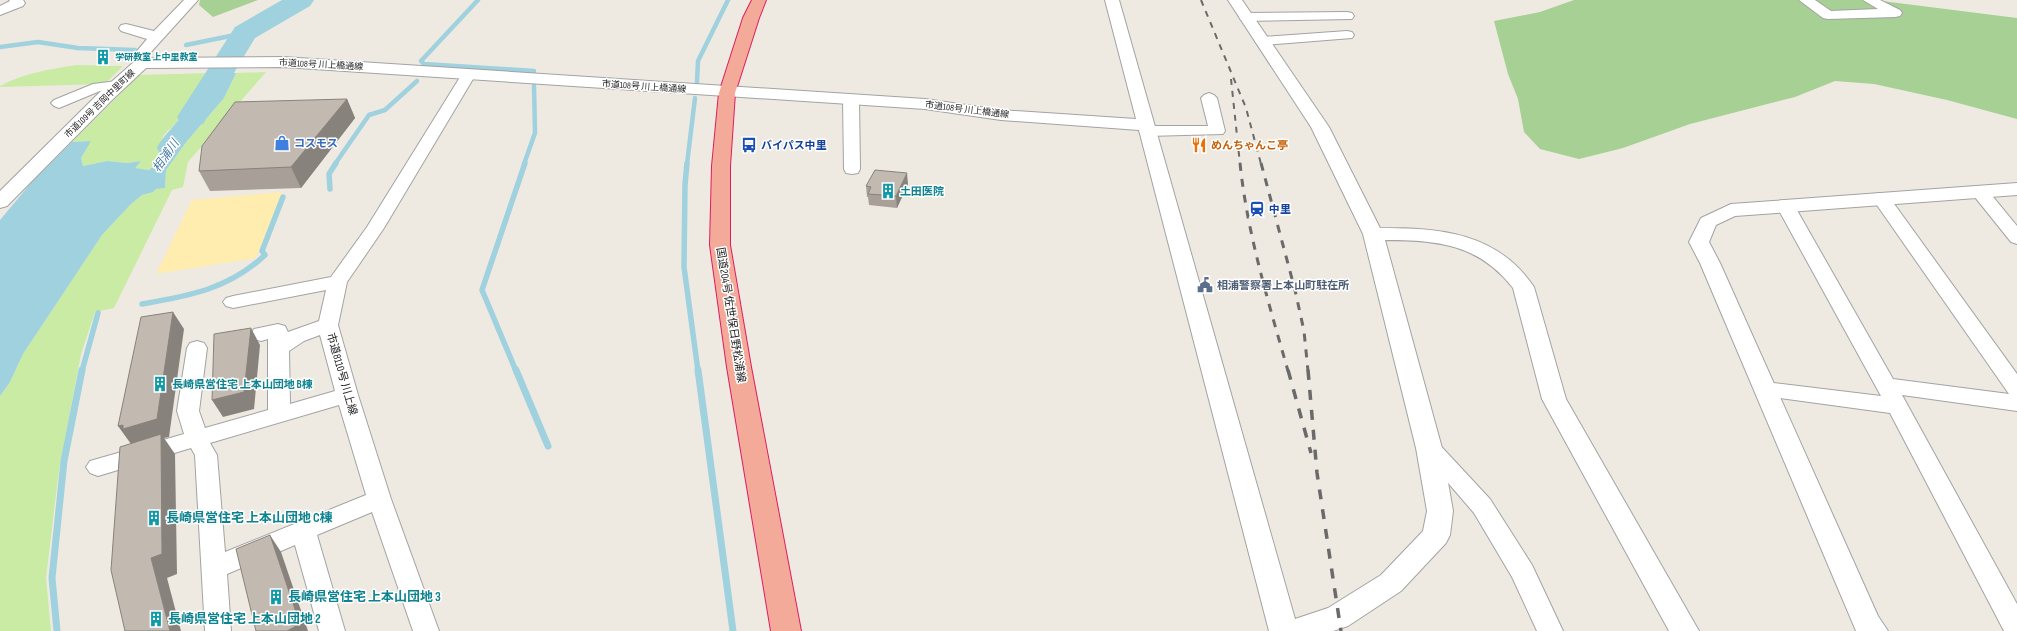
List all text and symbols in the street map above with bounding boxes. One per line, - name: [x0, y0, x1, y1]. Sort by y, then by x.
- building icon: 学研教室 上中里教室: [94, 48, 112, 66]
- place label: 学研教室 上中里教室: [115, 52, 197, 63]
- street label: 市道108号 川上橋通線: [278, 57, 364, 73]
- street label: 市道109号 吉岡中里町線: [63, 67, 138, 140]
- street label: 市道108号 川上橋通線: [601, 79, 688, 96]
- street label: 市道108号 川上橋通線: [924, 99, 1011, 121]
- shop icon: コスモス: [273, 134, 291, 152]
- water label: 相浦川: [150, 135, 184, 175]
- bus stop icon: バイパス中里: [740, 136, 758, 154]
- restaurant icon: めんちゃんこ亭: [1190, 136, 1208, 154]
- place label: コスモス: [294, 137, 338, 150]
- place label: バイパス中里: [761, 139, 827, 152]
- place label: めんちゃんこ亭: [1211, 139, 1288, 152]
- building icon: 土田医院: [879, 182, 897, 200]
- place label: 土田医院: [900, 185, 944, 198]
- station icon: 中里: [1248, 200, 1266, 218]
- place label: 中里: [1269, 203, 1291, 216]
- street label: 国道204号 佐世保日野松浦線: [714, 246, 748, 384]
- public building icon: 相浦警察署上本山町駐在所: [1196, 276, 1214, 294]
- place label: 相浦警察署上本山町駐在所: [1217, 279, 1349, 292]
- street label: 市道8110号 川上線: [324, 331, 360, 417]
- building icon: 長崎県営住宅 上本山団地 B棟: [151, 375, 169, 393]
- place label: 長崎県営住宅 上本山団地 B棟: [172, 378, 313, 391]
- building icon: 長崎県営住宅 上本山団地 C棟: [145, 509, 163, 527]
- place label: 長崎県営住宅 上本山団地 C棟: [166, 510, 333, 526]
- building icon: 長崎県営住宅 上本山団地 3: [267, 588, 285, 606]
- place label: 長崎県営住宅 上本山団地 3: [288, 589, 441, 605]
- building icon: 長崎県営住宅 上本山団地 2: [147, 610, 165, 628]
- place label: 長崎県営住宅 上本山団地 2: [168, 611, 321, 627]

